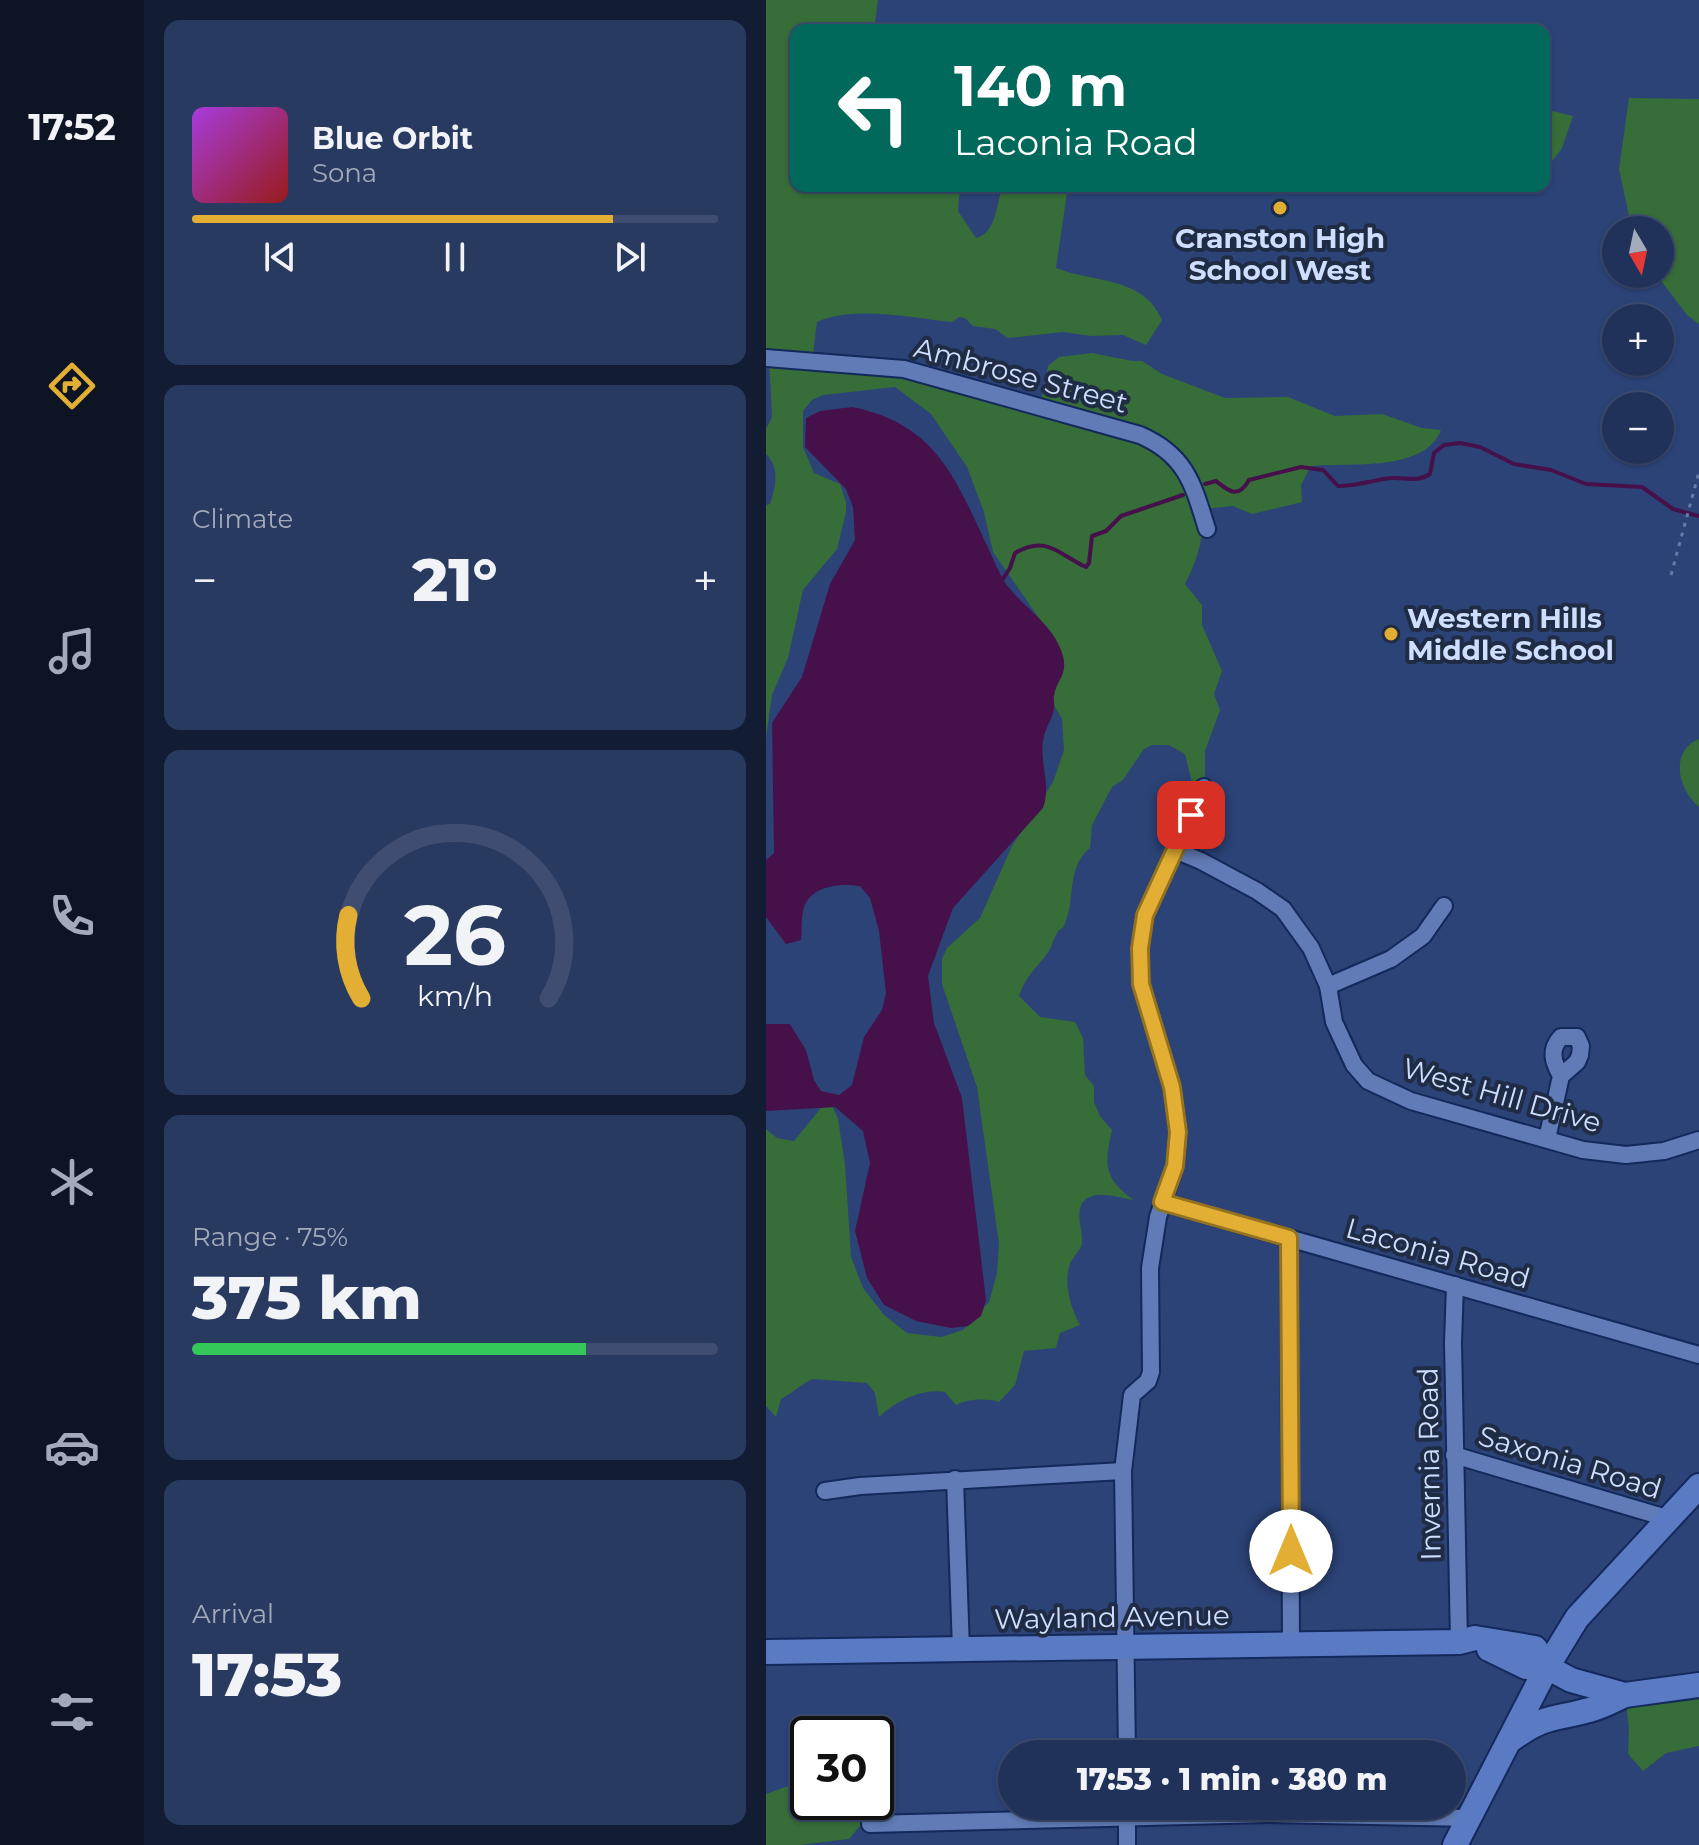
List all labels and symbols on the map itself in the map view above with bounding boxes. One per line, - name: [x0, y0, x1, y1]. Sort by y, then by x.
- marker: Cranston High School West: [1271, 199, 1289, 217]
- north arrow: [1602, 216, 1674, 288]
- place label: Cranston High School West: [1175, 221, 1385, 287]
- street label: Ambrose Street: [910, 330, 1132, 420]
- place label: Western Hills Middle School: [1407, 601, 1614, 667]
- marker: Western Hills Middle School: [1382, 625, 1400, 643]
- pin: [1157, 781, 1225, 849]
- street label: West Hill Drive: [1399, 1050, 1605, 1140]
- street label: Laconia Road: [1342, 1211, 1534, 1295]
- street label: Invernia Road: [1410, 1367, 1448, 1561]
- street label: Saxonia Road: [1475, 1418, 1665, 1506]
- position arrow: [1249, 1509, 1333, 1593]
- street label: Wayland Avenue: [994, 1598, 1230, 1636]
- speed limit sign: 30: [790, 1716, 894, 1820]

